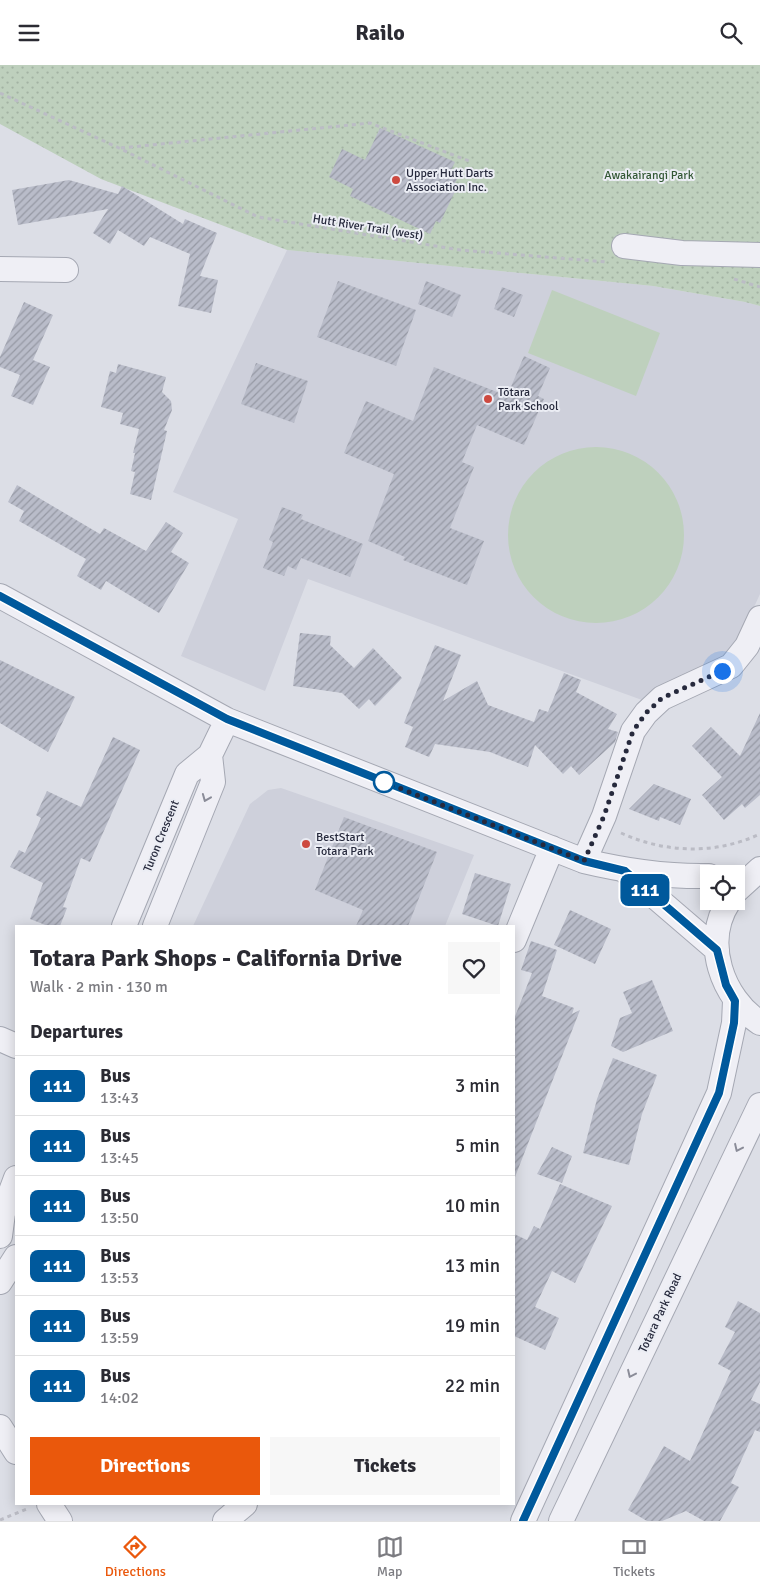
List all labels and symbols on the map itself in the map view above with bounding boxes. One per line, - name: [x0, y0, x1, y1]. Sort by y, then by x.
- place label: Upper Hutt Darts Association Inc.: [406, 166, 493, 195]
- park label: Awakairangi Park: [604, 168, 694, 183]
- marker: Upper Hutt Darts Association Inc.: [390, 174, 402, 186]
- street label: Hutt River Trail (west): [312, 211, 424, 244]
- place label: Tōtara Park School: [498, 385, 559, 414]
- marker: Tōtara Park School: [482, 393, 494, 405]
- your location: [710, 659, 735, 684]
- unlabelled marker: [373, 771, 395, 793]
- one-way arrow: [202, 794, 212, 802]
- street label: Turon Crescent: [140, 798, 183, 874]
- place label: BestStart Totara Park: [316, 830, 373, 859]
- marker: BestStart Totara Park: [300, 838, 312, 850]
- line badge: 111: [616, 874, 674, 906]
- one-way arrow: [735, 1143, 745, 1152]
- street label: Totara Park Road: [636, 1271, 685, 1355]
- one-way arrow: [627, 1369, 637, 1378]

